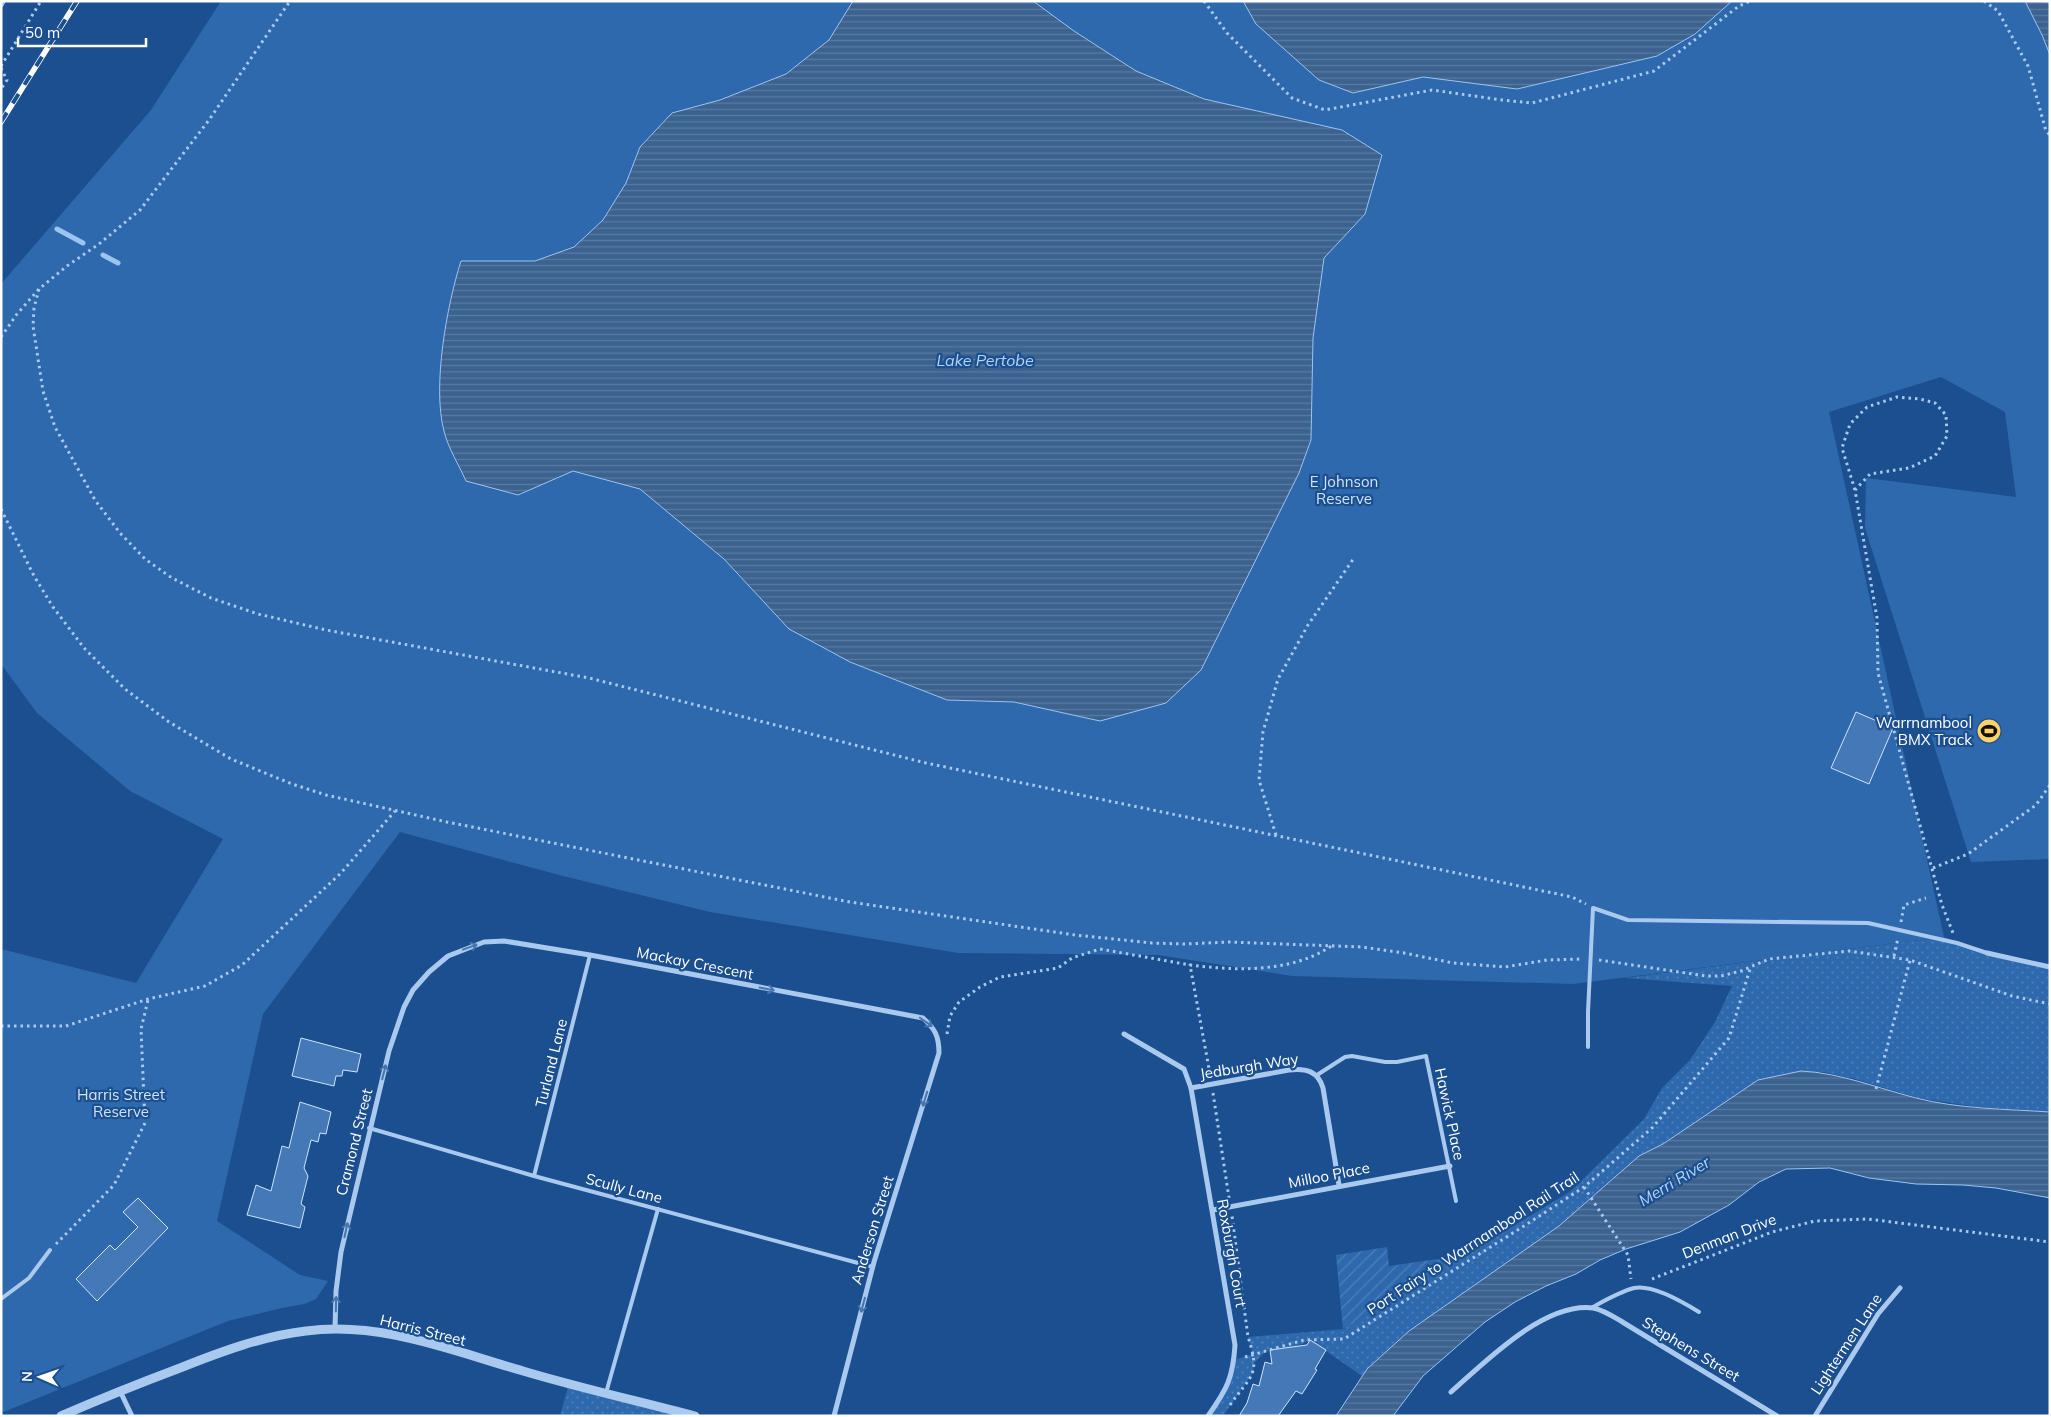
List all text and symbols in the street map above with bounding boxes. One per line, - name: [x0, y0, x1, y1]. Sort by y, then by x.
- scale bar: [18, 15, 145, 47]
- text: 50 m: [25, 23, 60, 42]
- water label: Lake Pertobe: [936, 350, 1034, 370]
- park label: E Johnson Reserve: [1310, 472, 1378, 508]
- place label: Warrnambool BMX Track: [1876, 713, 1972, 749]
- sports icon: Warrnambool BMX Track: [1976, 718, 2002, 744]
- one-way arrow: [462, 942, 477, 951]
- street label: Mackay Crescent: [635, 942, 755, 984]
- one-way arrow: [759, 985, 775, 995]
- one-way arrow: [919, 1016, 932, 1027]
- street label: Turland Lane: [531, 1017, 571, 1109]
- street label: Jedburgh Way: [1198, 1049, 1300, 1083]
- one-way arrow: [380, 1065, 389, 1081]
- street label: Hawick Place: [1431, 1066, 1469, 1162]
- park label: Harris Street Reserve: [77, 1085, 165, 1121]
- street label: Cramond Street: [332, 1087, 376, 1197]
- one-way arrow: [920, 1091, 929, 1106]
- water label: Merri River: [1635, 1151, 1714, 1210]
- street label: Milloo Place: [1287, 1158, 1371, 1192]
- street label: Port Fairy to Warrnambool Rail Trail: [1363, 1167, 1583, 1319]
- street label: Scully Lane: [584, 1169, 664, 1207]
- street label: Anderson Street: [846, 1173, 898, 1287]
- street label: Roxburgh Court: [1213, 1197, 1251, 1309]
- street label: Denman Drive: [1679, 1209, 1779, 1263]
- one-way arrow: [342, 1223, 351, 1239]
- street label: Lightermen Lane: [1806, 1290, 1886, 1398]
- one-way arrow: [331, 1296, 341, 1312]
- one-way arrow: [858, 1297, 867, 1313]
- street label: Harris Street: [378, 1310, 468, 1350]
- street label: Stephens Street: [1639, 1312, 1743, 1386]
- north arrow: [15, 1352, 65, 1402]
- text: N: [18, 1371, 36, 1382]

